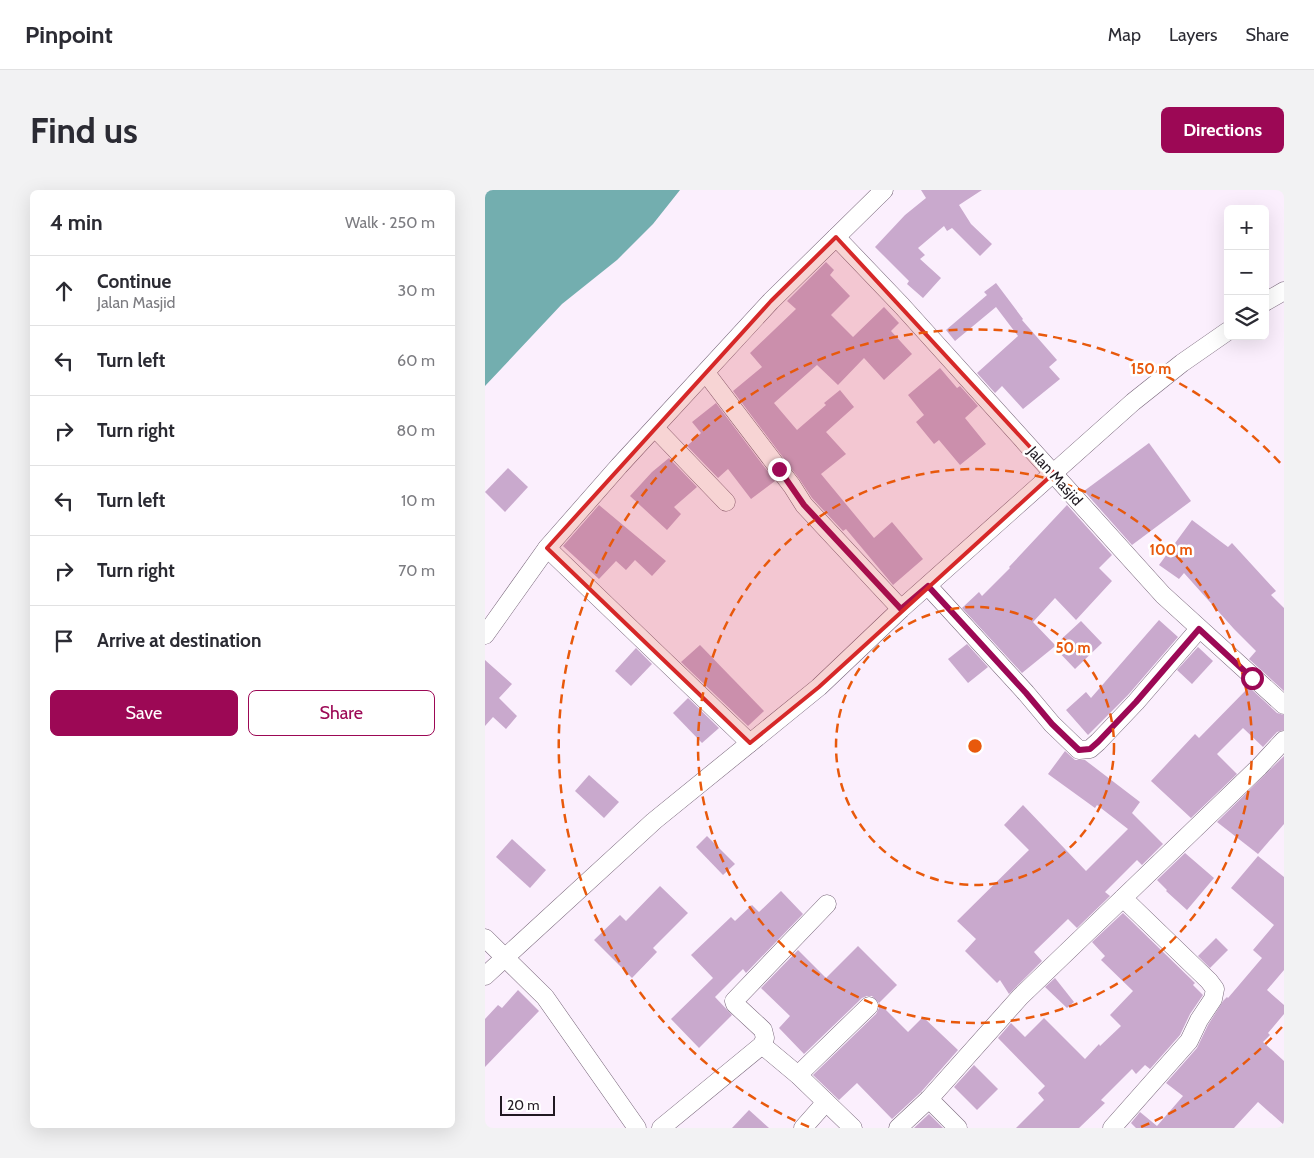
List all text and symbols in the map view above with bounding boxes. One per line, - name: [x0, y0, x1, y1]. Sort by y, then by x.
- text: Pinpoint: [25, 20, 113, 49]
- text: Map: [1108, 24, 1141, 46]
- text: Layers: [1169, 24, 1218, 46]
- text: Share: [1246, 24, 1289, 46]
- button: Directions: [1161, 107, 1284, 153]
- text: Find us: [30, 109, 138, 152]
- map controls: [1224, 205, 1269, 340]
- button: +: [1224, 205, 1269, 250]
- text: 4 min: [50, 210, 103, 235]
- text: Walk · 250 m: [345, 213, 435, 232]
- button: −: [1224, 250, 1269, 295]
- text: Continue: [97, 270, 171, 293]
- icon: ahead: [50, 277, 78, 305]
- text: 30 m: [398, 281, 435, 300]
- text: Jalan Masjid: [97, 293, 175, 312]
- button: layers: [1224, 295, 1269, 340]
- icon: left: [50, 347, 78, 375]
- text: Turn left: [97, 349, 165, 372]
- text: 60 m: [397, 351, 435, 370]
- text: 150 m: [1131, 360, 1171, 378]
- icon: right: [50, 417, 78, 445]
- text: Turn right: [97, 419, 175, 442]
- text: 80 m: [397, 421, 435, 440]
- street label: Jalan Masjid: [1023, 442, 1086, 509]
- route end: [768, 458, 791, 481]
- icon: left: [50, 487, 78, 515]
- text: Turn left: [97, 489, 165, 512]
- text: 10 m: [401, 491, 435, 510]
- text: 100 m: [1149, 541, 1193, 559]
- icon: right: [50, 557, 78, 585]
- text: Turn right: [97, 559, 175, 582]
- text: 70 m: [398, 561, 435, 580]
- icon: arrive: [50, 627, 78, 655]
- text: Arrive at destination: [97, 629, 261, 652]
- text: 50 m: [1055, 639, 1091, 657]
- route start: [1241, 667, 1264, 690]
- button: Save: [50, 690, 238, 736]
- button: Share: [248, 690, 435, 736]
- centre of rings: [966, 737, 984, 755]
- scale bar: [500, 1093, 555, 1116]
- text: 20 m: [507, 1096, 540, 1114]

